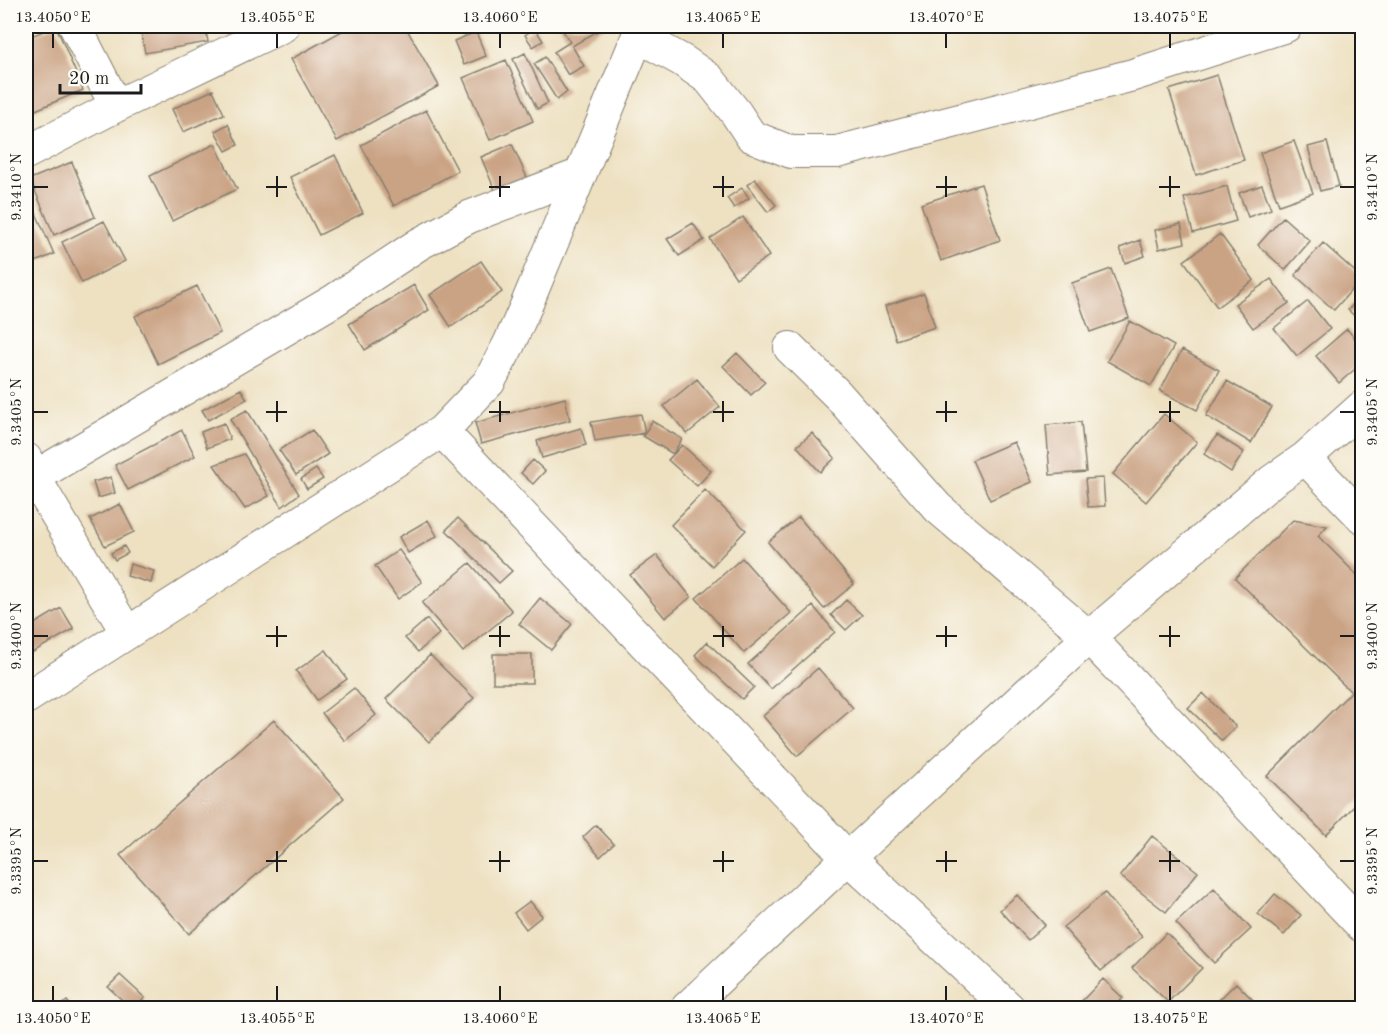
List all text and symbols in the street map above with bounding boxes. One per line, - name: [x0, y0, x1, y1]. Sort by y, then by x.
- text: 13.4050°E: [15, 11, 91, 26]
- text: 13.4055°E: [239, 11, 315, 26]
- text: 13.4060°E: [462, 11, 538, 26]
- text: 13.4065°E: [685, 11, 761, 26]
- text: 13.4070°E: [908, 11, 984, 26]
- text: 13.4075°E: [1132, 11, 1208, 26]
- scale bar: [60, 57, 141, 95]
- text: 20 m: [69, 70, 109, 88]
- text: 9.3410°N: [10, 153, 25, 221]
- text: 9.3410°N: [1366, 153, 1381, 221]
- text: 9.3405°N: [10, 378, 25, 446]
- text: 9.3405°N: [1366, 378, 1381, 446]
- text: 9.3400°N: [10, 602, 25, 670]
- text: 9.3400°N: [1366, 602, 1381, 670]
- text: 9.3395°N: [10, 827, 25, 895]
- text: 9.3395°N: [1366, 827, 1381, 895]
- text: 13.4050°E: [15, 1012, 91, 1027]
- text: 13.4055°E: [239, 1012, 315, 1027]
- text: 13.4060°E: [462, 1012, 538, 1027]
- text: 13.4065°E: [685, 1012, 761, 1027]
- text: 13.4070°E: [908, 1012, 984, 1027]
- text: 13.4075°E: [1132, 1012, 1208, 1027]

